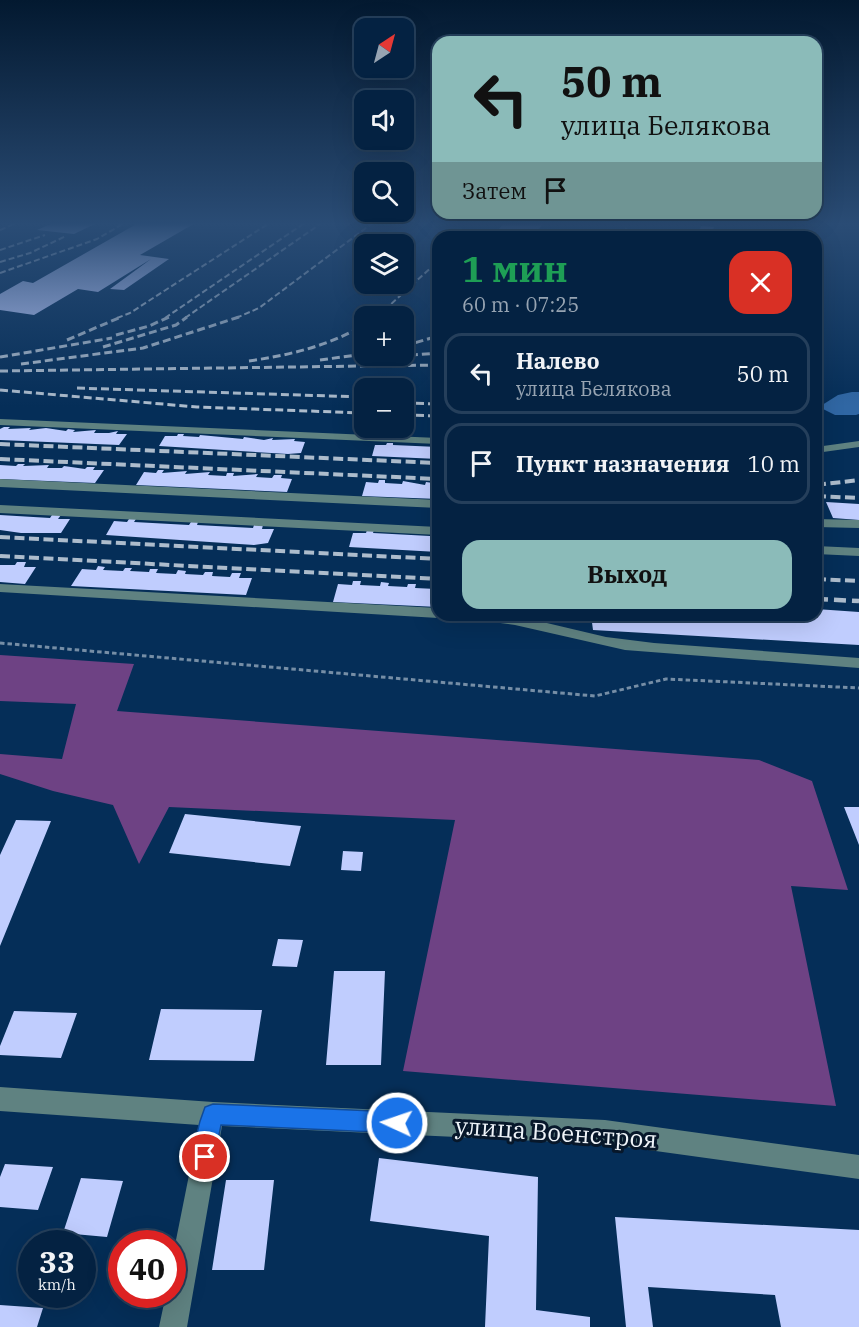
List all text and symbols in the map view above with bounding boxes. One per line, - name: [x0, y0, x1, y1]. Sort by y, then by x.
- north arrow: [354, 18, 414, 78]
- map controls: [354, 18, 414, 438]
- text: 50 m: [561, 54, 662, 109]
- icon: left: [462, 60, 540, 138]
- button: sound: [354, 90, 414, 150]
- text: улица Белякова: [561, 107, 771, 142]
- button: search: [354, 162, 414, 222]
- icon: arrive: [539, 174, 572, 207]
- text: Затем: [462, 176, 527, 205]
- button: layers: [354, 234, 414, 294]
- text: 1 мин: [462, 245, 568, 292]
- button: close: [729, 251, 792, 314]
- text: 60 m · 07:25: [462, 291, 579, 318]
- button: +: [354, 306, 414, 366]
- text: Налево: [516, 346, 600, 375]
- icon: left: [465, 357, 498, 390]
- text: 50 m: [737, 359, 789, 388]
- text: улица Белякова: [516, 375, 672, 402]
- button: −: [354, 378, 414, 438]
- icon: arrive: [465, 447, 498, 480]
- text: Пункт назначения: [516, 449, 730, 478]
- text: 10 m: [748, 449, 800, 478]
- button: Выход: [462, 540, 792, 609]
- position arrow: [365, 1091, 429, 1155]
- street label: улица Военстроя: [454, 1109, 658, 1155]
- pin: [179, 1131, 230, 1182]
- icon: arrive: [188, 1140, 221, 1173]
- speed limit sign: 40: [108, 1230, 186, 1308]
- text: 33: [39, 1242, 75, 1281]
- text: km/h: [38, 1275, 76, 1294]

